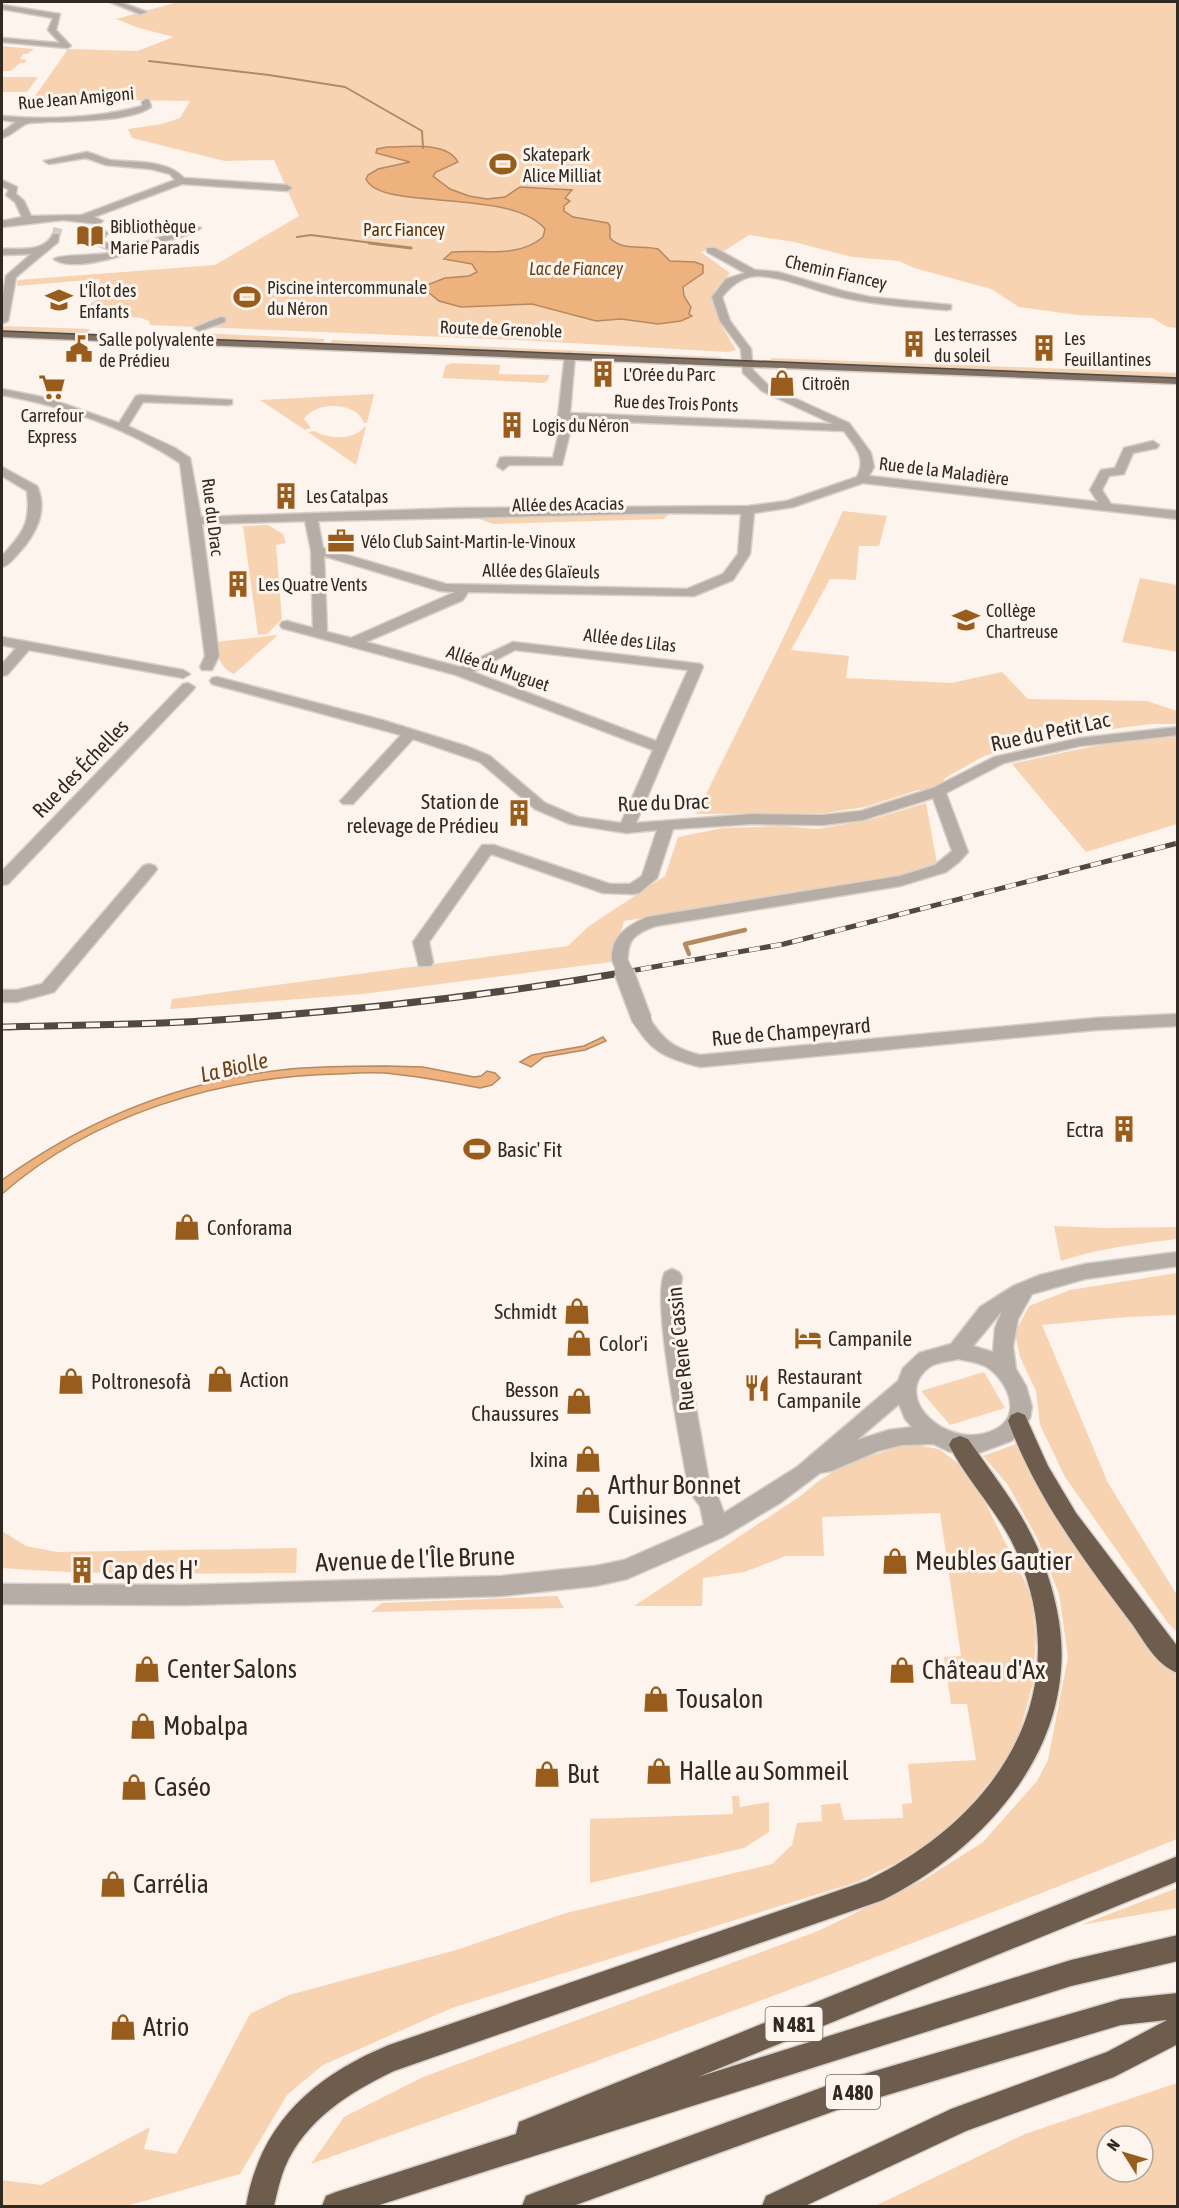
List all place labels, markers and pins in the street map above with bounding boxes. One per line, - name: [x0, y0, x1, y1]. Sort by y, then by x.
- place label: Skatepark Alice Milliat: [523, 144, 601, 186]
- sports icon: Skatepark Alice Milliat: [488, 149, 518, 179]
- place label: Bibliothèque Marie Paradis: [110, 216, 200, 258]
- library icon: Bibliothèque Marie Paradis: [75, 221, 105, 251]
- place label: Piscine intercommunale du Néron: [267, 277, 427, 319]
- place label: L'Îlot des Enfants: [79, 280, 136, 322]
- sports icon: Piscine intercommunale du Néron: [232, 282, 262, 312]
- school or university icon: L'Îlot des Enfants: [44, 285, 74, 315]
- place label: Les terrasses du soleil: [934, 324, 1017, 366]
- place label: Les Feuillantines: [1064, 328, 1151, 370]
- place label: Salle polyvalente de Prédieu: [99, 329, 214, 371]
- building icon: Les terrasses du soleil: [899, 329, 929, 359]
- building icon: Les Feuillantines: [1029, 333, 1059, 363]
- public building icon: Salle polyvalente de Prédieu: [64, 334, 94, 364]
- building icon: L'Orée du Parc: [588, 359, 618, 389]
- place label: L'Orée du Parc: [623, 364, 715, 385]
- shop icon: Citroën: [767, 368, 797, 398]
- supermarket icon: Carrefour Express: [37, 372, 67, 402]
- place label: Citroën: [802, 373, 850, 394]
- place label: Carrefour Express: [21, 405, 84, 447]
- building icon: Logis du Néron: [497, 410, 527, 440]
- place label: Logis du Néron: [532, 415, 629, 436]
- building icon: Les Catalpas: [271, 481, 301, 511]
- place label: Les Catalpas: [306, 486, 388, 507]
- office icon: Vélo Club Saint-Martin-le-Vinoux: [326, 526, 356, 556]
- place label: Vélo Club Saint-Martin-le-Vinoux: [361, 531, 576, 552]
- building icon: Les Quatre Vents: [223, 569, 253, 599]
- place label: Les Quatre Vents: [258, 574, 367, 595]
- place label: Collège Chartreuse: [986, 600, 1058, 642]
- school or university icon: Collège Chartreuse: [951, 605, 981, 635]
- place label: Station de relevage de Prédieu: [347, 789, 499, 837]
- building icon: Station de relevage de Prédieu: [504, 798, 534, 828]
- building icon: Ectra: [1109, 1114, 1139, 1144]
- place label: Ectra: [1066, 1117, 1104, 1141]
- sports icon: Basic' Fit: [462, 1134, 492, 1164]
- place label: Basic' Fit: [497, 1137, 562, 1161]
- shop icon: Conforama: [172, 1212, 202, 1242]
- place label: Conforama: [207, 1215, 293, 1239]
- shop icon: Schmidt: [562, 1296, 592, 1326]
- place label: Schmidt: [494, 1299, 557, 1323]
- hotel icon: Campanile: [793, 1323, 823, 1353]
- place label: Campanile: [828, 1326, 912, 1350]
- shop icon: Color'i: [564, 1328, 594, 1358]
- place label: Color'i: [599, 1331, 648, 1355]
- shop icon: Action: [205, 1364, 235, 1394]
- place label: Restaurant Campanile: [777, 1364, 862, 1412]
- shop icon: Poltronesofà: [56, 1366, 86, 1396]
- place label: Action: [240, 1367, 289, 1391]
- place label: Poltronesofà: [91, 1369, 191, 1393]
- restaurant icon: Restaurant Campanile: [742, 1373, 772, 1403]
- place label: Besson Chaussures: [471, 1377, 559, 1425]
- shop icon: Besson Chaussures: [564, 1386, 594, 1416]
- shop icon: Ixina: [573, 1444, 603, 1474]
- place label: Ixina: [529, 1447, 568, 1471]
- place label: Arthur Bonnet Cuisines: [608, 1470, 741, 1530]
- shop icon: Arthur Bonnet Cuisines: [573, 1485, 603, 1515]
- shop icon: Meubles Gautier: [880, 1546, 910, 1576]
- place label: Meubles Gautier: [915, 1546, 1072, 1576]
- building icon: Cap des H': [67, 1555, 97, 1585]
- place label: Cap des H': [102, 1555, 198, 1585]
- shop icon: Center Salons: [132, 1654, 162, 1684]
- place label: Center Salons: [167, 1654, 297, 1684]
- shop icon: Château d'Ax: [887, 1655, 917, 1685]
- place label: Château d'Ax: [922, 1655, 1046, 1685]
- shop icon: Tousalon: [641, 1684, 671, 1714]
- place label: Tousalon: [676, 1684, 763, 1714]
- shop icon: Mobalpa: [128, 1711, 158, 1741]
- place label: Mobalpa: [163, 1711, 248, 1741]
- shop icon: Halle au Sommeil: [644, 1756, 674, 1786]
- place label: Halle au Sommeil: [679, 1756, 849, 1786]
- shop icon: But: [532, 1759, 562, 1789]
- place label: But: [567, 1759, 599, 1789]
- shop icon: Caséo: [119, 1772, 149, 1802]
- place label: Caséo: [154, 1772, 211, 1802]
- shop icon: Carrélia: [98, 1869, 128, 1899]
- place label: Carrélia: [133, 1869, 209, 1899]
- shop icon: Atrio: [108, 2012, 138, 2042]
- place label: Atrio: [143, 2012, 189, 2042]

